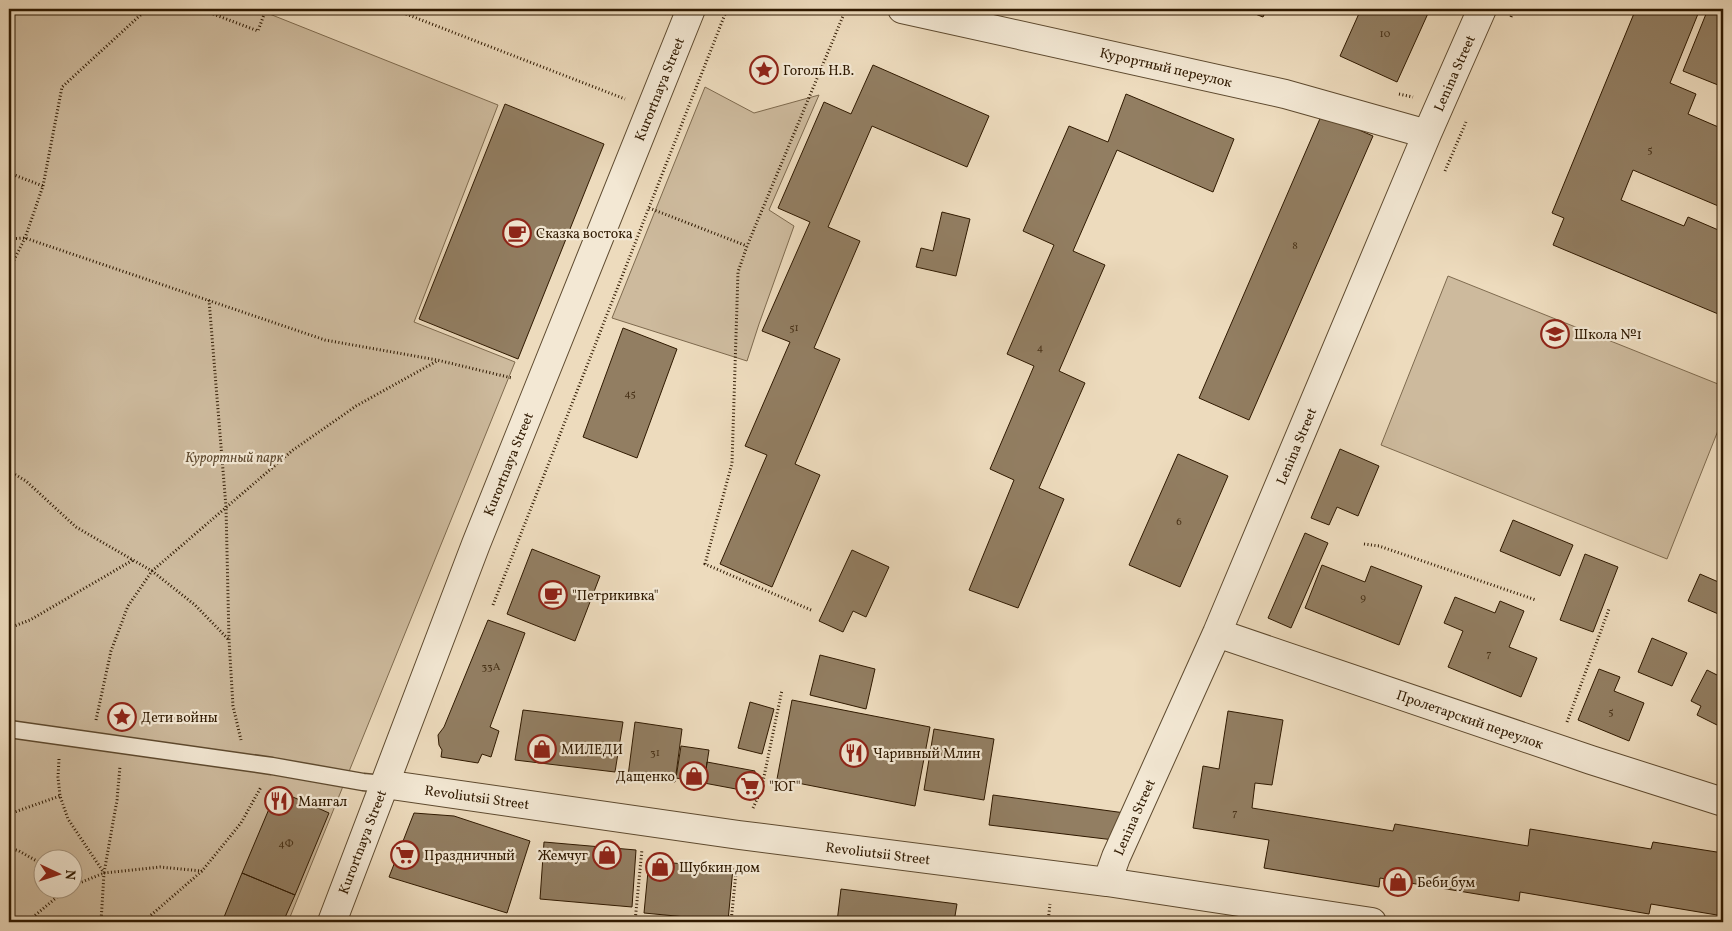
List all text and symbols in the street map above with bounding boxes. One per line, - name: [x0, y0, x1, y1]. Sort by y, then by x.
- house number: 10: [1380, 27, 1391, 42]
- street label: Lenina Street: [1430, 32, 1481, 115]
- street label: Kurortnaya Street: [631, 35, 690, 144]
- street label: Курортный переулок: [1098, 44, 1234, 93]
- place icon: Гоголь Н.В.: [749, 55, 779, 85]
- place label: Гоголь Н.В.: [783, 62, 854, 81]
- house number: 5: [1647, 143, 1653, 158]
- cafe icon: Сказка востока: [502, 218, 532, 248]
- place label: Сказка востока: [536, 225, 633, 244]
- house number: 8: [1292, 239, 1298, 254]
- school or university icon: Школа №1: [1540, 319, 1570, 349]
- house number: 51: [789, 321, 799, 336]
- place label: Школа №1: [1574, 326, 1642, 345]
- house number: 4: [1037, 341, 1044, 356]
- house number: 45: [624, 387, 636, 402]
- street label: Lenina Street: [1273, 405, 1322, 488]
- street label: Kurortnaya Street: [480, 410, 539, 519]
- park label: Курортный парк: [185, 449, 283, 468]
- house number: 6: [1176, 515, 1182, 530]
- cafe icon: "Петрикивка": [538, 580, 568, 610]
- place label: "Петрикивка": [572, 587, 659, 606]
- house number: 9: [1360, 591, 1366, 606]
- house number: 7: [1486, 647, 1492, 662]
- house number: 33А: [482, 660, 501, 675]
- street label: Пролетарский переулок: [1393, 686, 1546, 755]
- place icon: Дети войны: [107, 702, 137, 732]
- house number: 5: [1608, 705, 1614, 720]
- place label: Дети войны: [141, 709, 218, 728]
- shop icon: МИЛЕДИ: [527, 734, 557, 764]
- restaurant icon: Чаривный Млин: [839, 738, 869, 768]
- place label: МИЛЕДИ: [561, 741, 623, 760]
- place label: Чаривный Млин: [873, 745, 981, 764]
- house number: 31: [650, 746, 660, 761]
- shop icon: Дащенко: [679, 761, 709, 791]
- place label: Дащенко: [616, 768, 675, 787]
- supermarket icon: "ЮГ": [735, 771, 765, 801]
- street label: Lenina Street: [1110, 776, 1161, 859]
- place label: "ЮГ": [769, 778, 801, 797]
- street label: Revoliutsii Street: [423, 782, 530, 815]
- restaurant icon: Мангал: [264, 786, 294, 816]
- street label: Kurortnaya Street: [335, 788, 392, 897]
- place label: Мангал: [298, 793, 348, 812]
- house number: 7: [1232, 806, 1238, 821]
- house number: 4Ф: [278, 837, 294, 852]
- street label: Revoliutsii Street: [824, 839, 931, 870]
- supermarket icon: Праздничный: [390, 840, 420, 870]
- shop icon: Жемчуг: [592, 840, 622, 870]
- place label: Праздничный: [424, 847, 515, 866]
- place label: Жемчуг: [538, 847, 588, 866]
- north arrow: [32, 848, 82, 898]
- shop icon: Шубкин дом: [645, 852, 675, 882]
- place label: Шубкин дом: [679, 859, 760, 878]
- shop icon: Беби бум: [1383, 867, 1413, 897]
- text: N: [60, 869, 79, 881]
- place label: Беби бум: [1417, 874, 1476, 893]

